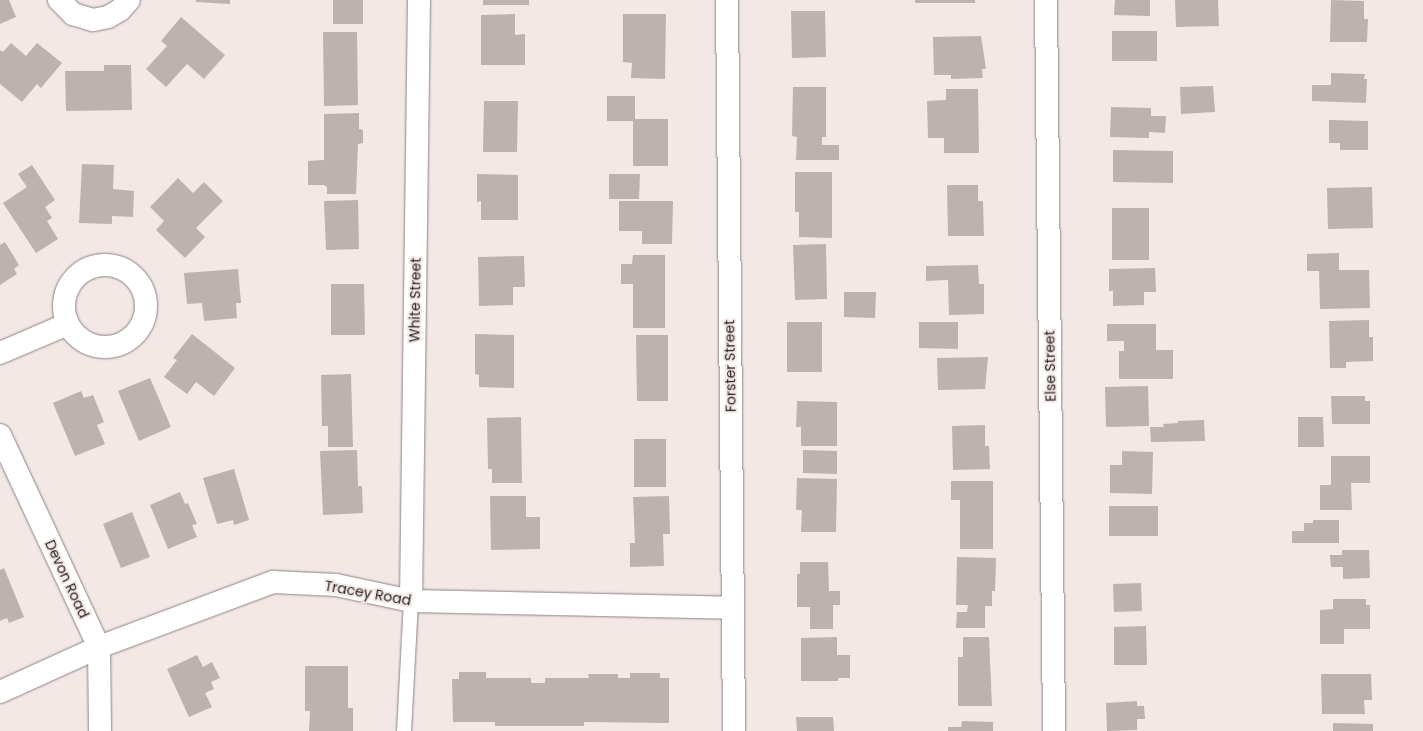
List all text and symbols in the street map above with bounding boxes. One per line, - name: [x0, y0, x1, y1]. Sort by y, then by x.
- street label: White Street: [406, 258, 424, 342]
- street label: Forster Street: [721, 320, 739, 412]
- street label: Else Street: [1041, 330, 1059, 402]
- street label: Devon Road: [42, 537, 92, 621]
- street label: Tracey Road: [323, 577, 413, 609]

